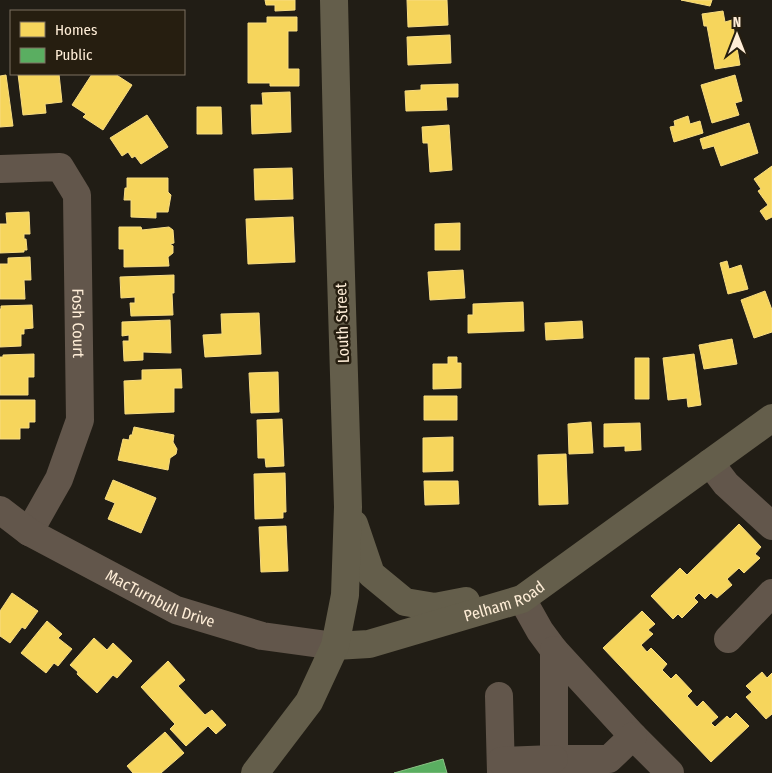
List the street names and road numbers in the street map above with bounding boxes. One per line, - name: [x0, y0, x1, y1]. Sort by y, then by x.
- street label: Louth Street: [331, 282, 353, 363]
- street label: Fosh Court: [69, 288, 89, 359]
- street label: MacTurnbull Drive: [103, 565, 217, 631]
- street label: Pelham Road: [461, 576, 548, 625]

